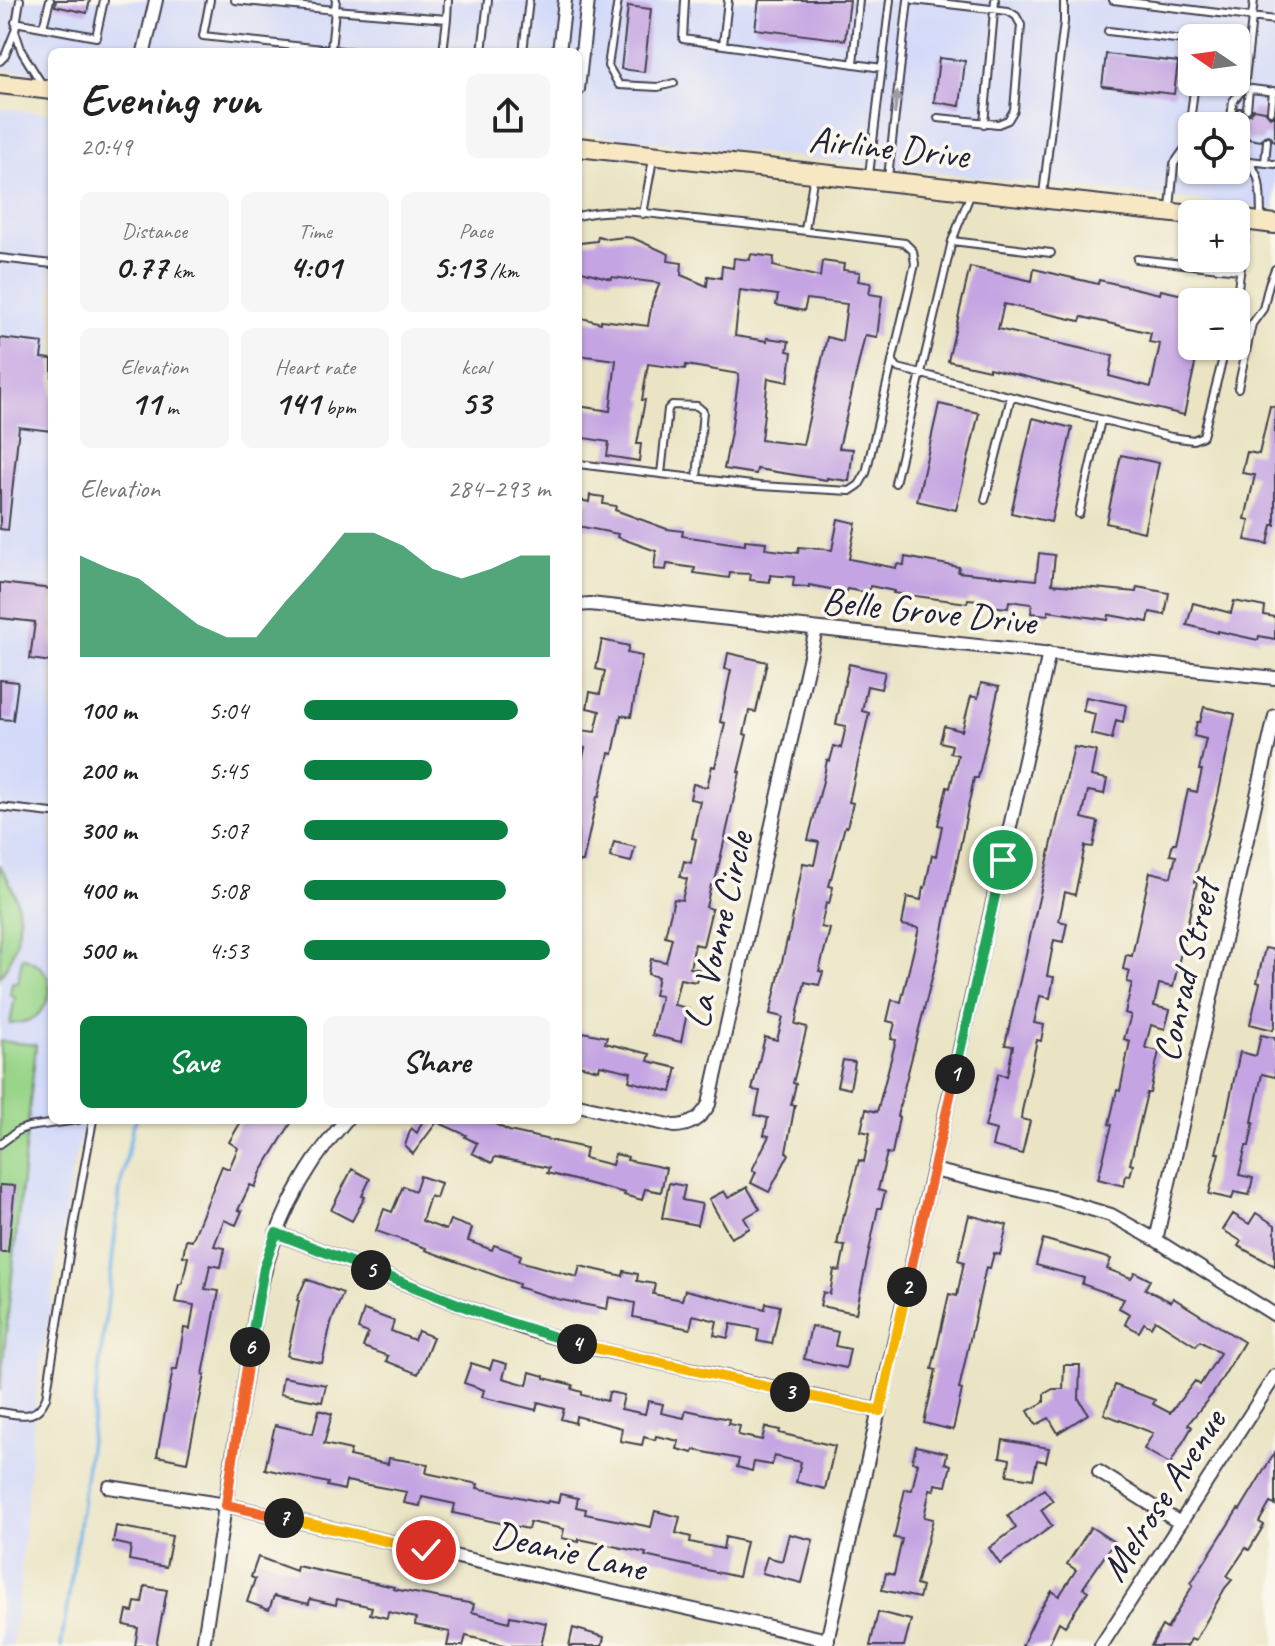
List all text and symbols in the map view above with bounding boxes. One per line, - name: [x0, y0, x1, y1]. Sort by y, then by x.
- north arrow: [1178, 24, 1250, 96]
- map controls: [1178, 24, 1250, 360]
- text: Evening run: [80, 72, 260, 127]
- button: share: [466, 74, 550, 158]
- one-way arrow: [890, 91, 903, 116]
- button: locate: [1178, 112, 1250, 184]
- street label: Airline Drive: [807, 115, 974, 179]
- text: 20:49: [80, 130, 132, 163]
- button: +: [1178, 200, 1250, 272]
- text: Distance: [122, 217, 187, 245]
- text: Time: [298, 217, 332, 245]
- text: Pace: [459, 217, 493, 245]
- text: 0.77: [115, 245, 167, 288]
- text: 4:01: [289, 245, 341, 288]
- text: 5:13: [433, 245, 485, 288]
- text: km: [167, 257, 194, 285]
- text: /km: [485, 257, 519, 285]
- button: −: [1178, 288, 1250, 360]
- text: Elevation: [120, 353, 188, 381]
- text: Heart rate: [275, 353, 355, 381]
- text: kcal: [461, 353, 490, 381]
- text: 11: [130, 381, 161, 424]
- text: 141: [274, 381, 320, 424]
- text: 53: [461, 381, 491, 424]
- text: m: [161, 393, 178, 421]
- text: bpm: [320, 393, 356, 421]
- text: Elevation: [80, 472, 160, 505]
- text: 284–293 m: [447, 472, 550, 505]
- street label: Belle Grove Drive: [820, 576, 1041, 646]
- text: 100 m: [80, 694, 136, 727]
- text: 5:04: [208, 694, 248, 727]
- text: 200 m: [80, 754, 136, 787]
- text: 5:45: [208, 754, 248, 787]
- text: 300 m: [80, 814, 136, 847]
- text: 5:07: [208, 814, 248, 847]
- street label: La Vonne Circle: [673, 825, 764, 1033]
- pin: [969, 826, 1037, 894]
- icon: arrive: [981, 838, 1025, 882]
- street label: Conrad Street: [1142, 871, 1231, 1066]
- text: 400 m: [80, 874, 136, 907]
- text: 5:08: [208, 874, 248, 907]
- text: 500 m: [80, 934, 136, 967]
- text: 4:53: [208, 934, 248, 967]
- button: Save: [80, 1016, 307, 1108]
- button: Share: [323, 1016, 550, 1108]
- pin: 1: [935, 1054, 975, 1094]
- text: 1: [950, 1060, 960, 1088]
- pin: 5: [351, 1250, 391, 1290]
- text: 5: [366, 1256, 376, 1284]
- pin: 2: [887, 1267, 927, 1307]
- text: 2: [902, 1273, 912, 1301]
- pin: 4: [557, 1324, 597, 1364]
- pin: 6: [230, 1327, 270, 1367]
- text: 4: [572, 1330, 582, 1358]
- text: 6: [245, 1333, 255, 1361]
- pin: 3: [770, 1372, 810, 1412]
- text: 3: [785, 1378, 795, 1406]
- street label: Melrose Avenue: [1090, 1398, 1237, 1590]
- pin: 7: [264, 1498, 304, 1538]
- text: 7: [279, 1504, 289, 1532]
- street label: Deanie Lane: [487, 1510, 653, 1592]
- pin: [392, 1516, 460, 1584]
- icon: check: [404, 1528, 448, 1572]

